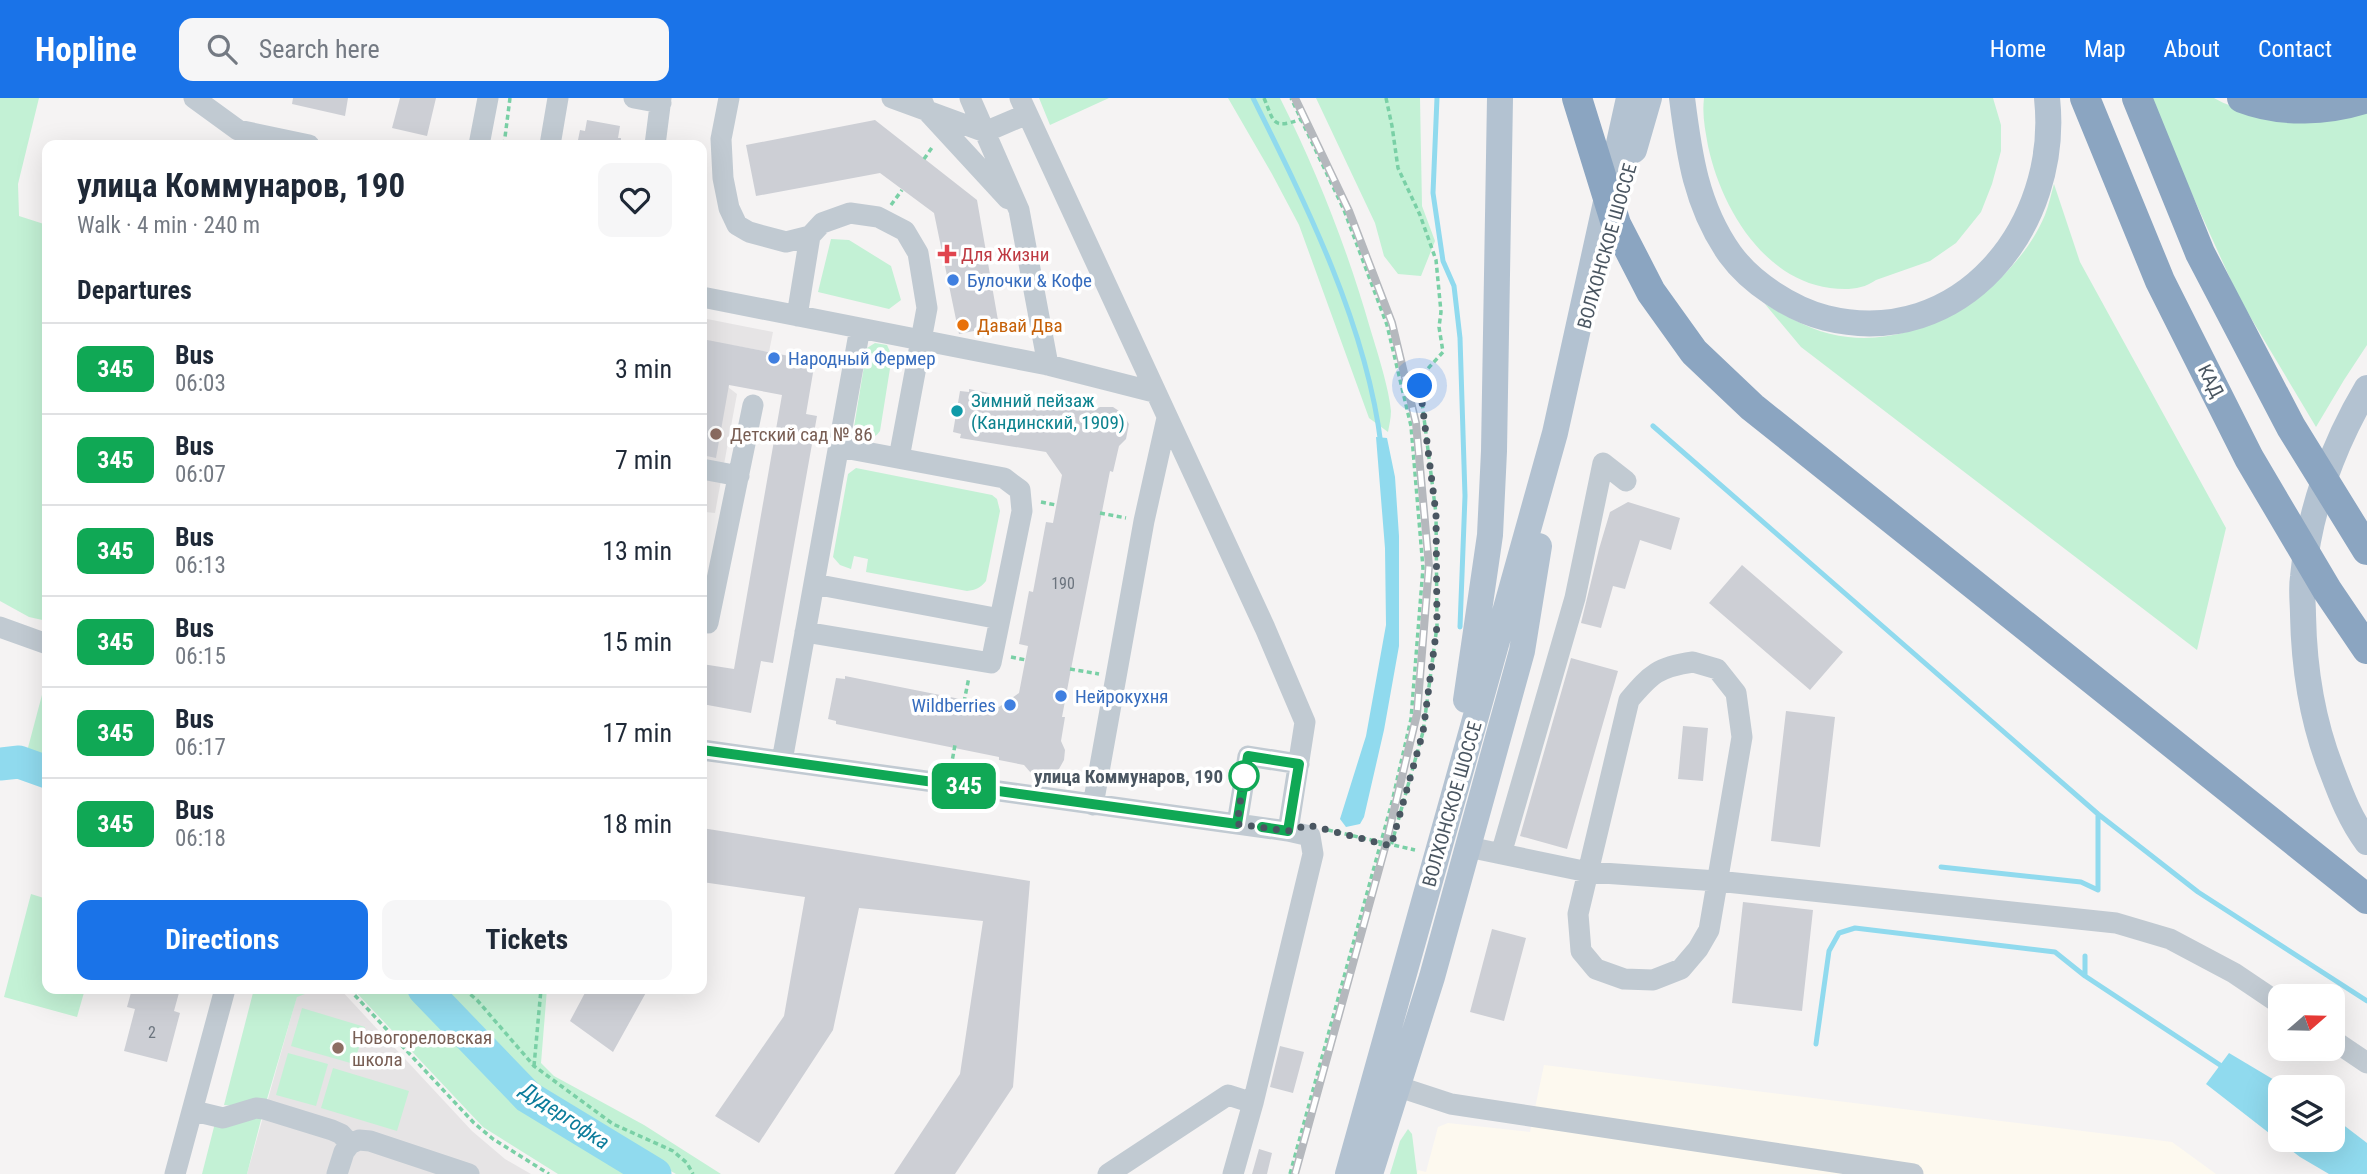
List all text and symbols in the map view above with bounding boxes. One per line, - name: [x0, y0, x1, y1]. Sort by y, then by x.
- search box: [179, 18, 669, 81]
- text: Hopline: [35, 30, 137, 69]
- icon: search: [203, 30, 241, 68]
- text: Search here: [259, 34, 380, 64]
- text: Home: [1990, 35, 2046, 63]
- text: Map: [2084, 35, 2126, 63]
- text: About: [2164, 35, 2220, 63]
- text: Contact: [2258, 35, 2332, 63]
- street label: ВОЛХОНСКОЕ ШОССЕ: [1572, 161, 1642, 331]
- button: heart: [598, 163, 672, 237]
- text: улица Коммунаров, 190: [77, 166, 405, 205]
- text: Walk · 4 min · 240 m: [77, 212, 260, 239]
- place label: Для Жизни: [961, 243, 1049, 266]
- marker: Для Жизни: [939, 246, 955, 262]
- place label: Булочки & Кофе: [967, 269, 1092, 292]
- marker: Булочки & Кофе: [945, 272, 961, 288]
- text: Departures: [77, 275, 192, 305]
- place label: Давай Два: [977, 314, 1063, 337]
- marker: Давай Два: [955, 317, 971, 333]
- text: Bus: [175, 340, 214, 370]
- place label: Народный Фермер: [788, 347, 936, 370]
- marker: Народный Фермер: [766, 350, 782, 366]
- text: 3 min: [615, 354, 672, 384]
- text: 345: [97, 355, 134, 383]
- street label: КАД: [2193, 360, 2229, 402]
- your location: [1402, 368, 1437, 403]
- text: 06:03: [175, 370, 226, 397]
- place label: Зимний пейзаж (Кандинский, 1909): [971, 389, 1125, 434]
- marker: Зимний пейзаж (Кандинский, 1909): [949, 403, 965, 419]
- place label: Детский сад № 86: [730, 423, 873, 446]
- marker: Детский сад № 86: [708, 426, 724, 442]
- text: Bus: [175, 431, 214, 461]
- text: 7 min: [615, 445, 672, 475]
- text: 345: [97, 446, 134, 474]
- text: 06:07: [175, 461, 226, 488]
- text: Bus: [175, 522, 214, 552]
- text: 13 min: [602, 536, 672, 566]
- text: 345: [97, 537, 134, 565]
- text: 06:13: [175, 552, 226, 579]
- house number: 190: [1051, 574, 1075, 593]
- text: Bus: [175, 613, 214, 643]
- text: 15 min: [602, 627, 672, 657]
- text: 345: [97, 628, 134, 656]
- text: 06:15: [175, 643, 226, 670]
- place label: Нейрокухня: [1075, 685, 1169, 708]
- marker: Нейрокухня: [1053, 688, 1069, 704]
- place label: Wildberries: [912, 694, 996, 717]
- marker: Wildberries: [1002, 697, 1018, 713]
- text: Bus: [175, 704, 214, 734]
- text: 17 min: [602, 718, 672, 748]
- text: 345: [97, 719, 134, 747]
- street label: ВОЛХОНСКОЕ ШОССЕ: [1417, 719, 1487, 889]
- text: 06:17: [175, 734, 226, 761]
- marker: улица Коммунаров, 190: [1229, 761, 1259, 791]
- line badge: 345: [924, 763, 1004, 809]
- place label: улица Коммунаров, 190: [1034, 765, 1223, 788]
- text: 345: [946, 772, 982, 800]
- text: Bus: [175, 795, 214, 825]
- text: 18 min: [602, 809, 672, 839]
- text: 345: [97, 810, 134, 838]
- text: 06:18: [175, 825, 226, 852]
- button: Directions: [77, 900, 368, 980]
- button: Tickets: [382, 900, 672, 980]
- north arrow: [2268, 984, 2345, 1060]
- map controls: [2268, 984, 2345, 1152]
- house number: 2: [148, 1023, 156, 1042]
- place label: Новогореловская школа: [352, 1026, 492, 1071]
- marker: Новогореловская школа: [330, 1040, 346, 1056]
- button: layers: [2268, 1075, 2345, 1152]
- water label: Дудергофка: [514, 1076, 614, 1154]

